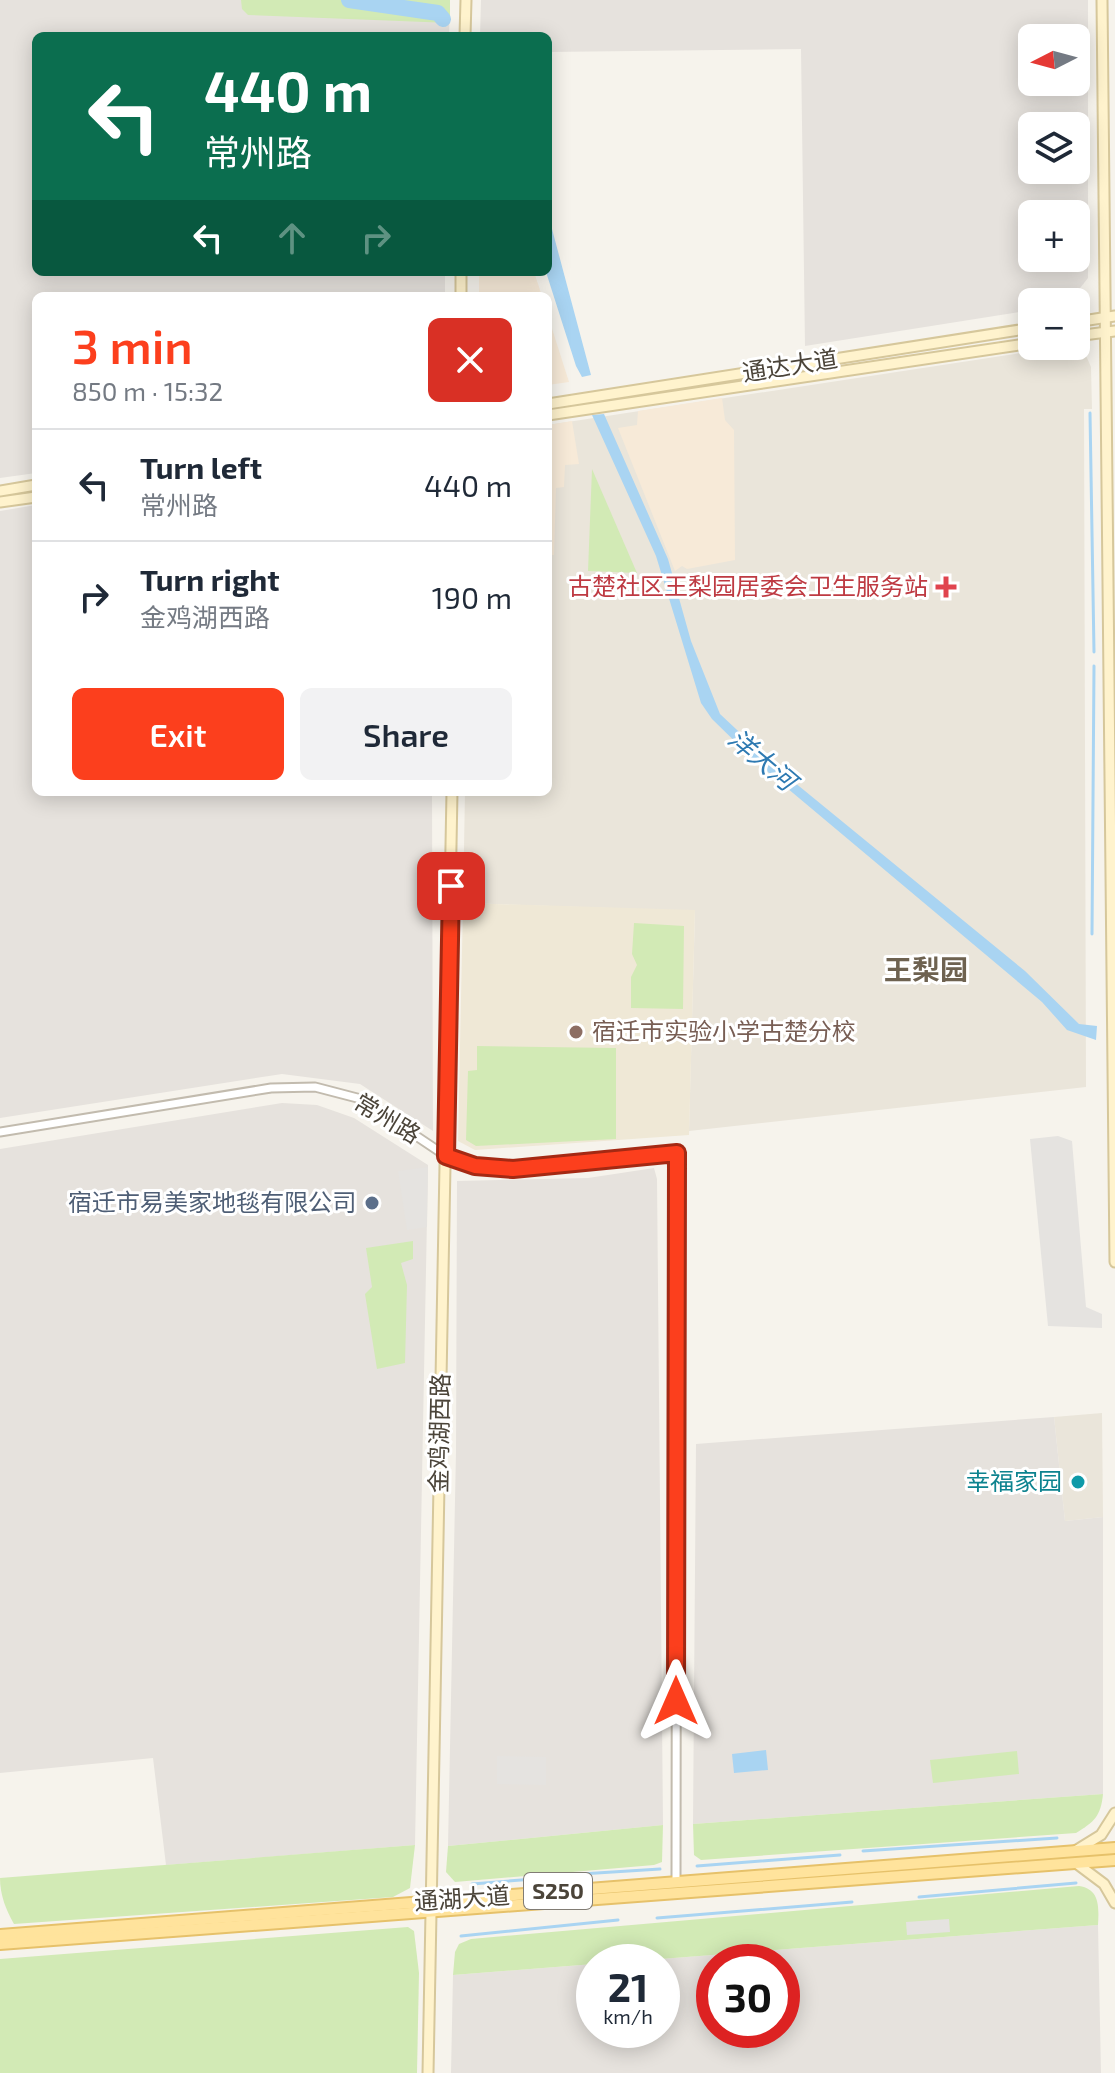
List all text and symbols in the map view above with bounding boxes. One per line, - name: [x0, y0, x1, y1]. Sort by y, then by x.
- north arrow: [1018, 24, 1090, 96]
- map controls: [1018, 24, 1090, 360]
- text: 440 m: [204, 56, 372, 123]
- icon: left: [72, 64, 176, 168]
- button: layers: [1018, 112, 1090, 184]
- text: 常州路: [204, 130, 312, 173]
- button: +: [1018, 200, 1090, 272]
- icon: left: [186, 216, 230, 260]
- icon: ahead: [270, 216, 314, 260]
- icon: right: [354, 216, 398, 260]
- button: −: [1018, 288, 1090, 360]
- text: 3 min: [72, 316, 193, 374]
- button: close: [428, 318, 512, 402]
- street label: 通达大道: [740, 343, 839, 386]
- text: 850 m · 15:32: [72, 375, 223, 406]
- text: Turn left: [140, 449, 262, 485]
- icon: left: [72, 463, 116, 507]
- text: 440 m: [424, 467, 512, 503]
- text: 常州路: [140, 489, 218, 520]
- text: Turn right: [140, 561, 280, 597]
- place label: 古楚社区王梨园居委会卫生服务站: [568, 571, 928, 600]
- icon: right: [72, 575, 116, 619]
- marker: 古楚社区王梨园居委会卫生服务站: [935, 576, 957, 598]
- text: 190 m: [432, 579, 512, 615]
- text: 金鸡湖西路: [140, 601, 270, 632]
- button: Exit: [72, 688, 284, 780]
- button: Share: [300, 688, 512, 780]
- water label: 洋大河: [723, 722, 807, 799]
- pin: [417, 852, 485, 920]
- icon: arrive: [429, 864, 473, 908]
- district label: 王梨园: [884, 952, 968, 986]
- place label: 宿迁市实验小学古楚分校: [592, 1016, 856, 1045]
- marker: 宿迁市实验小学古楚分校: [567, 1023, 585, 1041]
- street label: 常州路: [349, 1087, 426, 1149]
- place label: 宿迁市易美家地毯有限公司: [68, 1187, 356, 1216]
- marker: 宿迁市易美家地毯有限公司: [363, 1194, 381, 1212]
- street label: 金鸡湖西路: [423, 1373, 454, 1493]
- place label: 幸福家园: [966, 1466, 1062, 1495]
- marker: 幸福家园: [1069, 1473, 1087, 1491]
- position arrow: [634, 1659, 718, 1743]
- road number: S250: [524, 1873, 592, 1909]
- street label: 通湖大道: [413, 1880, 511, 1915]
- speed limit sign: 30: [696, 1944, 800, 2048]
- text: 21: [608, 1962, 648, 2010]
- text: km/h: [603, 2004, 653, 2028]

